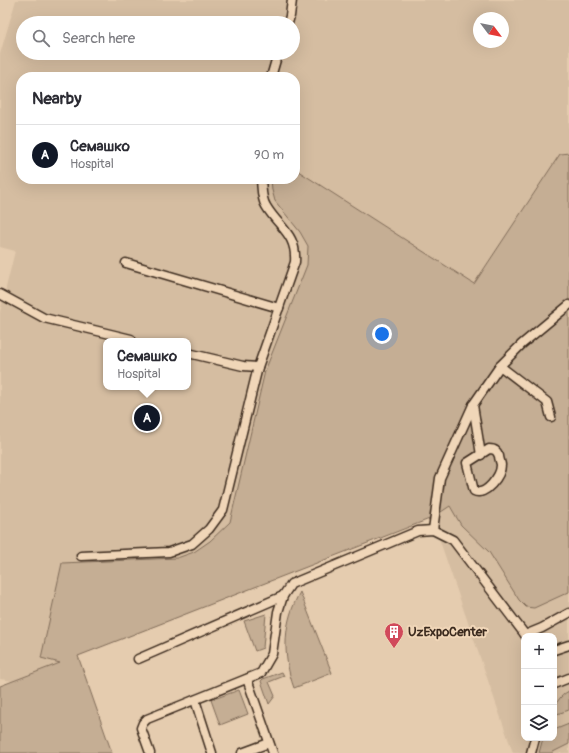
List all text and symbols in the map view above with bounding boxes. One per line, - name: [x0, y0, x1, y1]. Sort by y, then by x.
- north arrow: [473, 12, 509, 48]
- search box: [16, 16, 300, 60]
- icon: search: [30, 27, 52, 49]
- text: Search here: [62, 29, 135, 48]
- text: Nearby: [32, 88, 81, 109]
- text: Семашко: [70, 137, 130, 156]
- text: A: [41, 147, 49, 163]
- text: 90 m: [254, 147, 284, 163]
- text: Hospital: [70, 156, 114, 172]
- your location: [372, 324, 392, 344]
- popup: [103, 338, 191, 390]
- text: Семашко: [117, 347, 177, 366]
- text: Hospital: [117, 366, 161, 382]
- pin: A: [134, 403, 160, 433]
- building icon: UzExpoCenter: [383, 621, 405, 649]
- place label: UzExpoCenter: [408, 624, 487, 640]
- map controls: [521, 633, 557, 741]
- button: +: [521, 633, 557, 669]
- button: −: [521, 669, 557, 705]
- button: layers: [521, 705, 557, 741]

